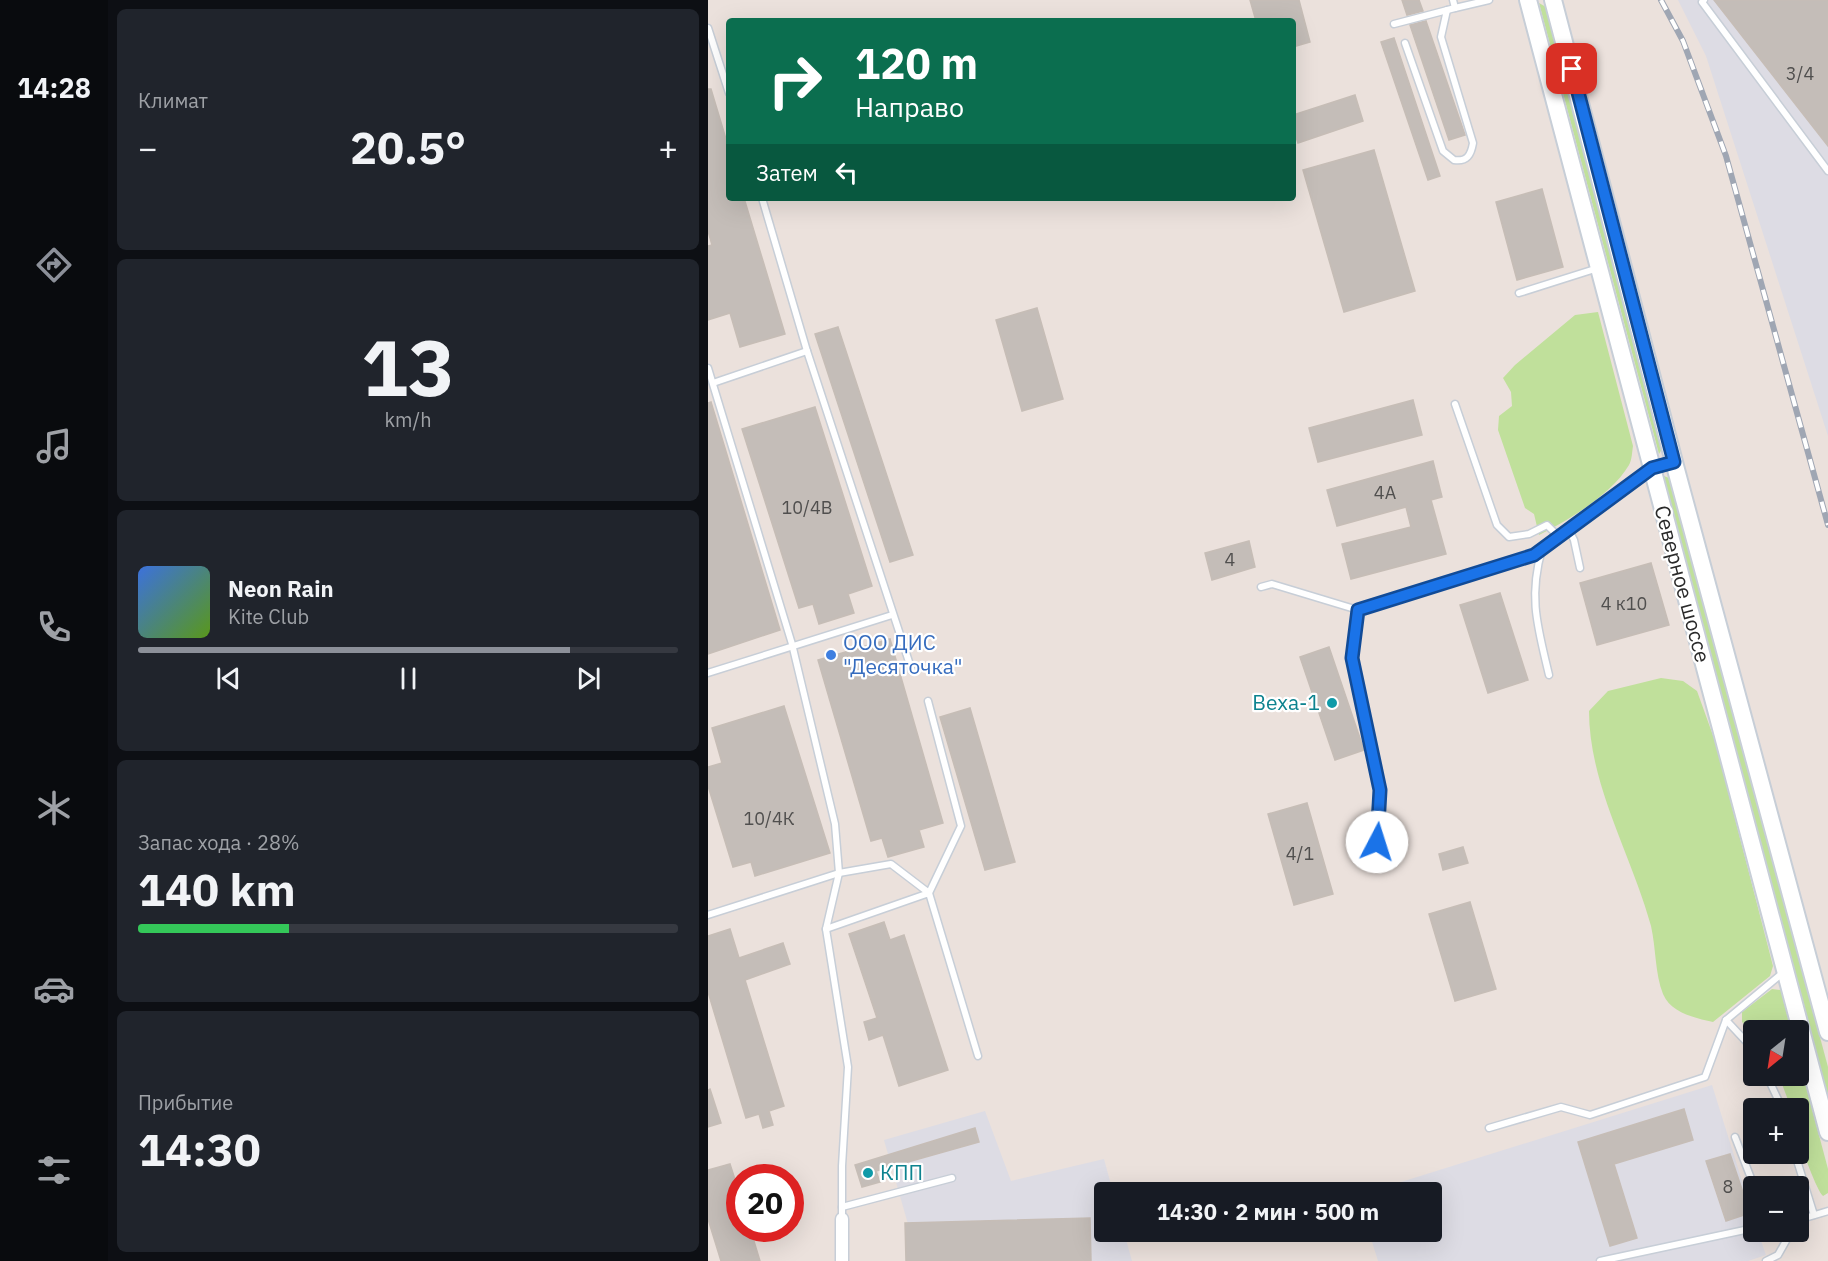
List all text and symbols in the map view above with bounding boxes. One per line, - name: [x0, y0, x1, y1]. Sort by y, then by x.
- text: 120 m: [855, 36, 978, 91]
- icon: right: [756, 42, 834, 120]
- pin: [1546, 43, 1597, 94]
- icon: arrive: [1555, 52, 1588, 85]
- house number: 3/4: [1786, 62, 1814, 85]
- text: 14:28: [17, 70, 91, 105]
- text: Климат: [138, 87, 208, 114]
- text: Направо: [855, 89, 964, 124]
- text: 20.5°: [350, 118, 466, 176]
- text: −: [138, 126, 158, 169]
- text: +: [658, 126, 678, 169]
- icon: left: [830, 156, 863, 189]
- text: Затем: [756, 158, 818, 187]
- icon: directions: [33, 244, 75, 286]
- text: 13: [361, 316, 455, 417]
- text: km/h: [384, 406, 432, 433]
- icon: music: [33, 425, 75, 467]
- house number: 4А: [1374, 481, 1397, 504]
- house number: 10/4В: [781, 496, 833, 519]
- street label: Северное шоссе: [1649, 502, 1717, 665]
- house number: 4: [1225, 548, 1236, 571]
- text: Neon Rain: [228, 574, 334, 603]
- house number: 4 к10: [1601, 592, 1647, 615]
- text: Kite Club: [228, 603, 309, 630]
- icon: phone: [33, 606, 75, 648]
- place label: ООО ДИС "Десяточка": [843, 628, 963, 680]
- marker: ООО ДИС "Десяточка": [824, 648, 838, 662]
- icon: previous: [212, 662, 245, 695]
- icon: pause: [392, 662, 425, 695]
- icon: next: [572, 662, 605, 695]
- place label: Веха-1: [1252, 688, 1320, 716]
- marker: Веха-1: [1325, 696, 1339, 710]
- icon: climate: [33, 787, 75, 829]
- house number: 10/4К: [743, 807, 795, 830]
- position arrow: [1345, 810, 1409, 874]
- text: Запас хода · 28%: [138, 829, 300, 856]
- house number: 4/1: [1286, 842, 1314, 865]
- text: 140 km: [138, 860, 296, 918]
- icon: car: [33, 968, 75, 1010]
- north arrow: [1743, 1020, 1809, 1086]
- map controls: [1743, 1020, 1809, 1242]
- text: Прибытие: [138, 1089, 233, 1116]
- button: +: [1743, 1098, 1809, 1164]
- text: 14:30: [138, 1120, 261, 1178]
- icon: filters: [33, 1149, 75, 1191]
- place label: КПП: [880, 1158, 923, 1186]
- speed limit sign: 20: [726, 1164, 804, 1242]
- marker: КПП: [861, 1166, 875, 1180]
- house number: 8: [1723, 1175, 1733, 1198]
- button: −: [1743, 1176, 1809, 1242]
- text: 14:30 · 2 мин · 500 m: [1157, 1197, 1379, 1226]

